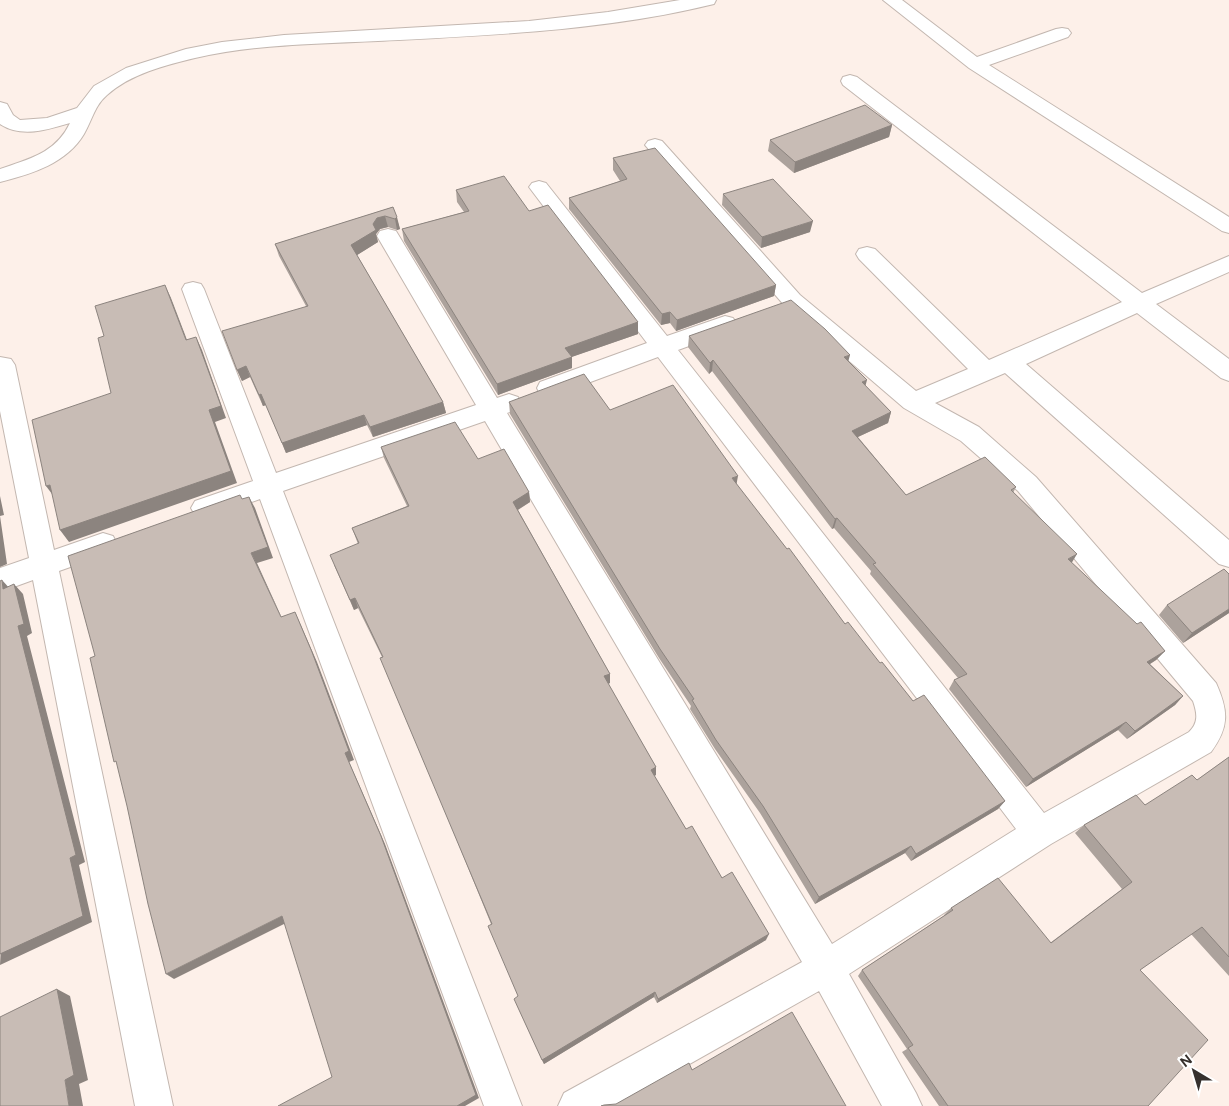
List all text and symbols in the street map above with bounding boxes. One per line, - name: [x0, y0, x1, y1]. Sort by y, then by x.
- north arrow: [1169, 1046, 1219, 1096]
- text: N: [1176, 1051, 1196, 1071]

